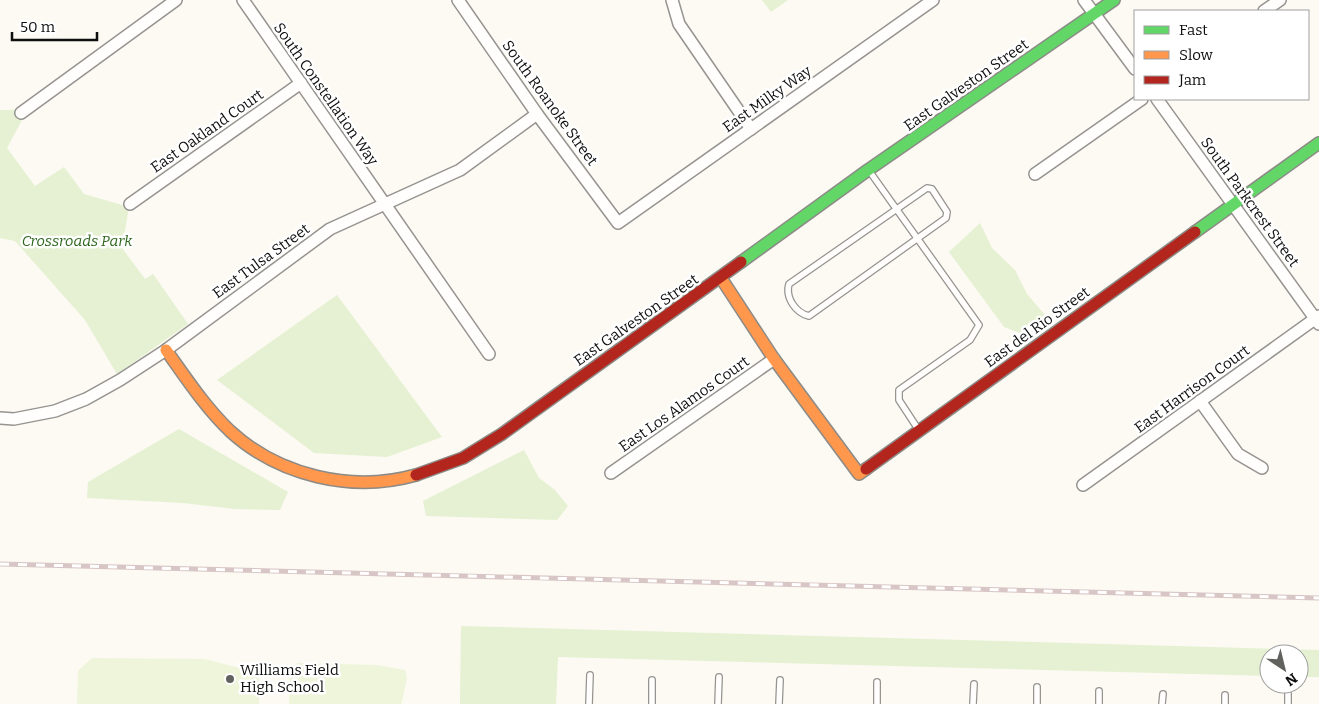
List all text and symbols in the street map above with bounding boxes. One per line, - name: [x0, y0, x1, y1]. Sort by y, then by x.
- scale bar: [12, 10, 98, 42]
- legend: [1134, 10, 1309, 100]
- text: 50 m: [20, 18, 56, 36]
- street label: South Constellation Way: [270, 19, 382, 169]
- text: Fast: [1179, 21, 1208, 39]
- street label: East Galveston Street: [900, 35, 1032, 135]
- street label: South Roanoke Street: [499, 37, 602, 170]
- text: Slow: [1179, 46, 1214, 64]
- street label: East Milky Way: [719, 62, 815, 136]
- text: Jam: [1178, 71, 1207, 89]
- street label: East Oakland Court: [147, 85, 267, 177]
- street label: South Parkcrest Street: [1197, 134, 1303, 271]
- street label: East Tulsa Street: [209, 219, 314, 302]
- park label: Crossroads Park: [22, 232, 133, 250]
- street label: East Galveston Street: [570, 270, 702, 370]
- street label: East del Rio Street: [981, 283, 1093, 371]
- street label: East Harrison Court: [1131, 341, 1253, 437]
- street label: East Los Alamos Court: [615, 352, 753, 456]
- north arrow: [1259, 644, 1309, 694]
- place label: Williams Field High School: [240, 661, 339, 696]
- text: N: [1282, 669, 1300, 689]
- marker: Williams Field High School: [224, 673, 236, 685]

